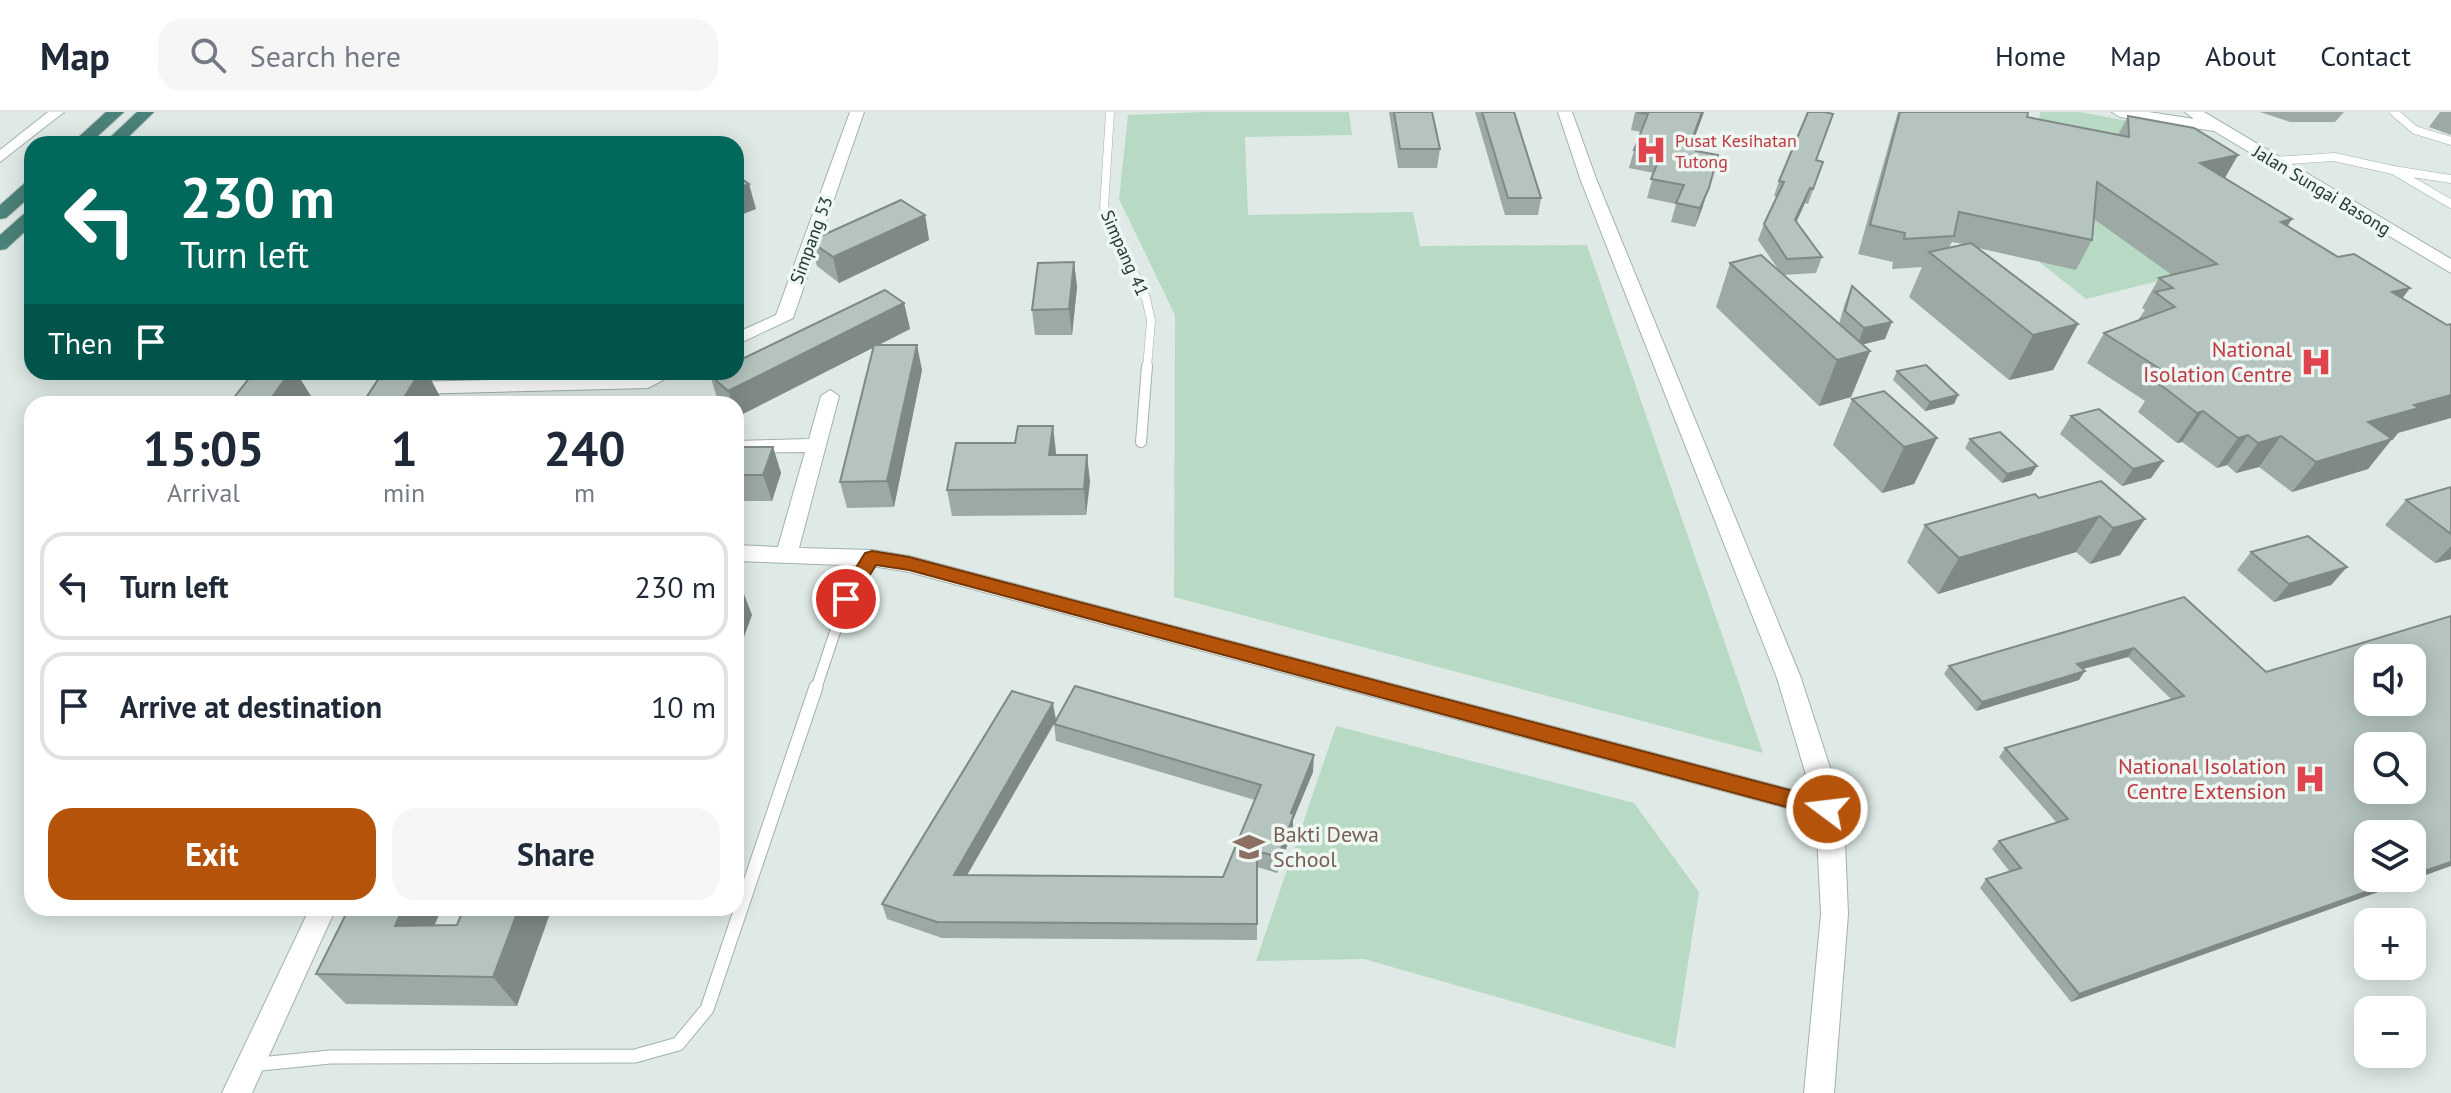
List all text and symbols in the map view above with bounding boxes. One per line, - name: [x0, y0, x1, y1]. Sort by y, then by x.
- search box: [158, 19, 718, 91]
- text: Map: [40, 31, 110, 80]
- icon: search: [186, 33, 230, 77]
- text: Search here: [250, 36, 401, 75]
- text: Home: [1995, 37, 2066, 74]
- text: Map: [2110, 37, 2161, 74]
- text: About: [2205, 37, 2276, 74]
- text: Contact: [2320, 37, 2411, 74]
- place label: Pusat Kesihatan Tutong: [1675, 129, 1797, 173]
- hospital icon: Pusat Kesihatan Tutong: [1634, 133, 1668, 167]
- street label: Jalan Sungai Basong: [2248, 139, 2395, 240]
- text: 230 m: [180, 161, 335, 233]
- icon: left: [48, 168, 152, 272]
- street label: Simpang 53: [785, 193, 837, 287]
- street label: Simpang 41: [1096, 206, 1154, 300]
- text: Turn left: [180, 231, 309, 278]
- icon: arrive: [129, 320, 173, 364]
- text: Then: [48, 323, 113, 362]
- place label: National Isolation Centre: [2143, 335, 2293, 388]
- hospital icon: National Isolation Centre: [2299, 345, 2333, 379]
- text: 15:05: [143, 417, 264, 479]
- text: 1: [390, 417, 418, 479]
- text: 240: [544, 417, 625, 479]
- text: Arrival: [167, 476, 240, 509]
- text: min: [383, 476, 425, 509]
- text: m: [574, 476, 595, 509]
- icon: left: [52, 564, 96, 608]
- pin: [812, 565, 880, 633]
- text: Turn left: [120, 567, 228, 606]
- text: 230 m: [635, 567, 716, 606]
- icon: arrive: [824, 577, 868, 621]
- map controls: [2354, 644, 2426, 1068]
- button: sound: [2354, 644, 2426, 716]
- icon: arrive: [52, 684, 96, 728]
- text: Arrive at destination: [120, 687, 382, 726]
- text: 10 m: [651, 687, 716, 726]
- button: search: [2354, 732, 2426, 804]
- place label: National Isolation Centre Extension: [2118, 752, 2286, 805]
- hospital icon: National Isolation Centre Extension: [2293, 762, 2327, 796]
- position arrow: [1785, 767, 1869, 851]
- button: Exit: [48, 808, 376, 900]
- button: Share: [392, 808, 720, 900]
- place label: Bakti Dewa School: [1273, 820, 1379, 873]
- button: layers: [2354, 820, 2426, 892]
- school or university icon: Bakti Dewa School: [1232, 830, 1266, 864]
- button: +: [2354, 908, 2426, 980]
- button: −: [2354, 996, 2426, 1068]

